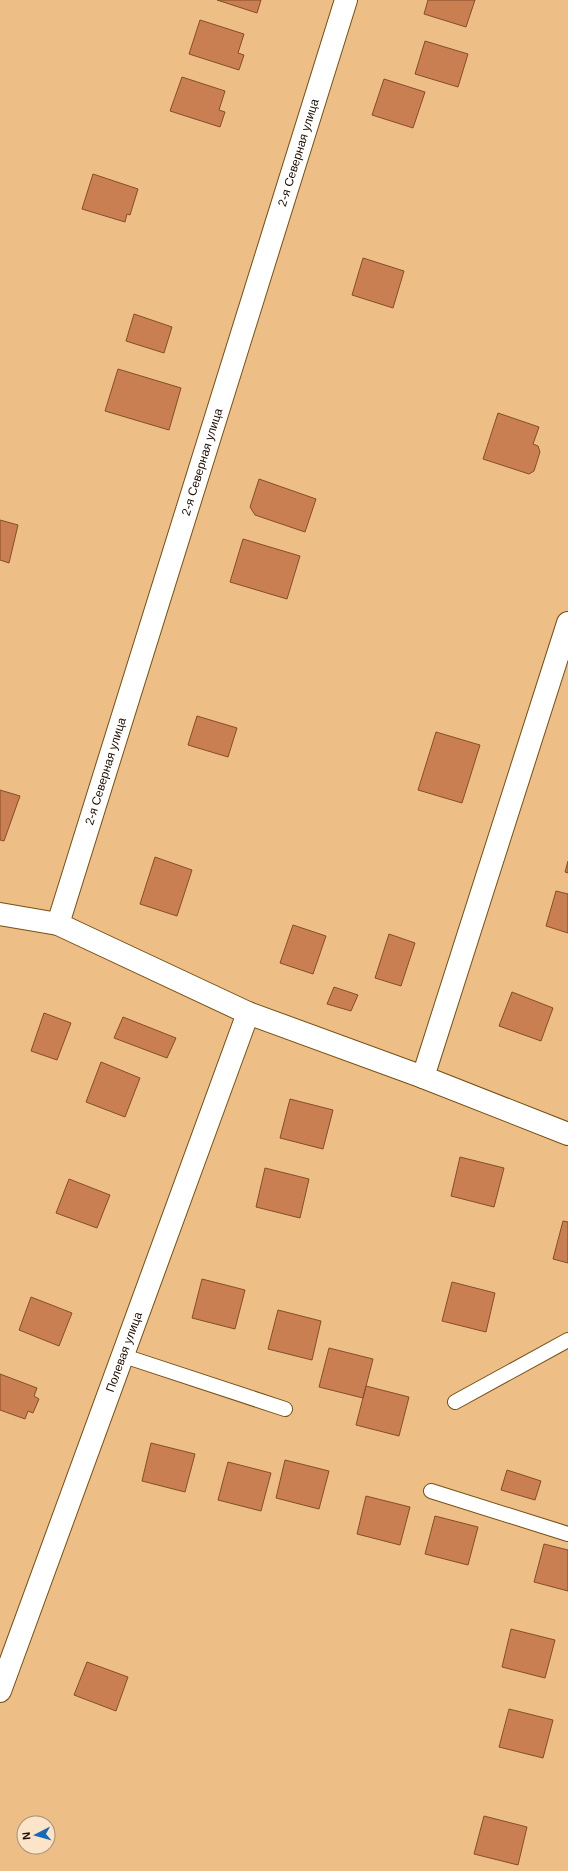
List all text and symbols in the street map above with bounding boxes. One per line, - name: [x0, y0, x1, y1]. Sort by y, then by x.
- street label: 2-я Северная улица: [275, 97, 322, 208]
- street label: 2-я Северная улица: [179, 406, 225, 517]
- street label: 2-я Северная улица: [82, 716, 129, 827]
- street label: Полевая улица: [103, 1310, 145, 1394]
- north arrow: [16, 1815, 56, 1855]
- text: N: [20, 1831, 32, 1841]

